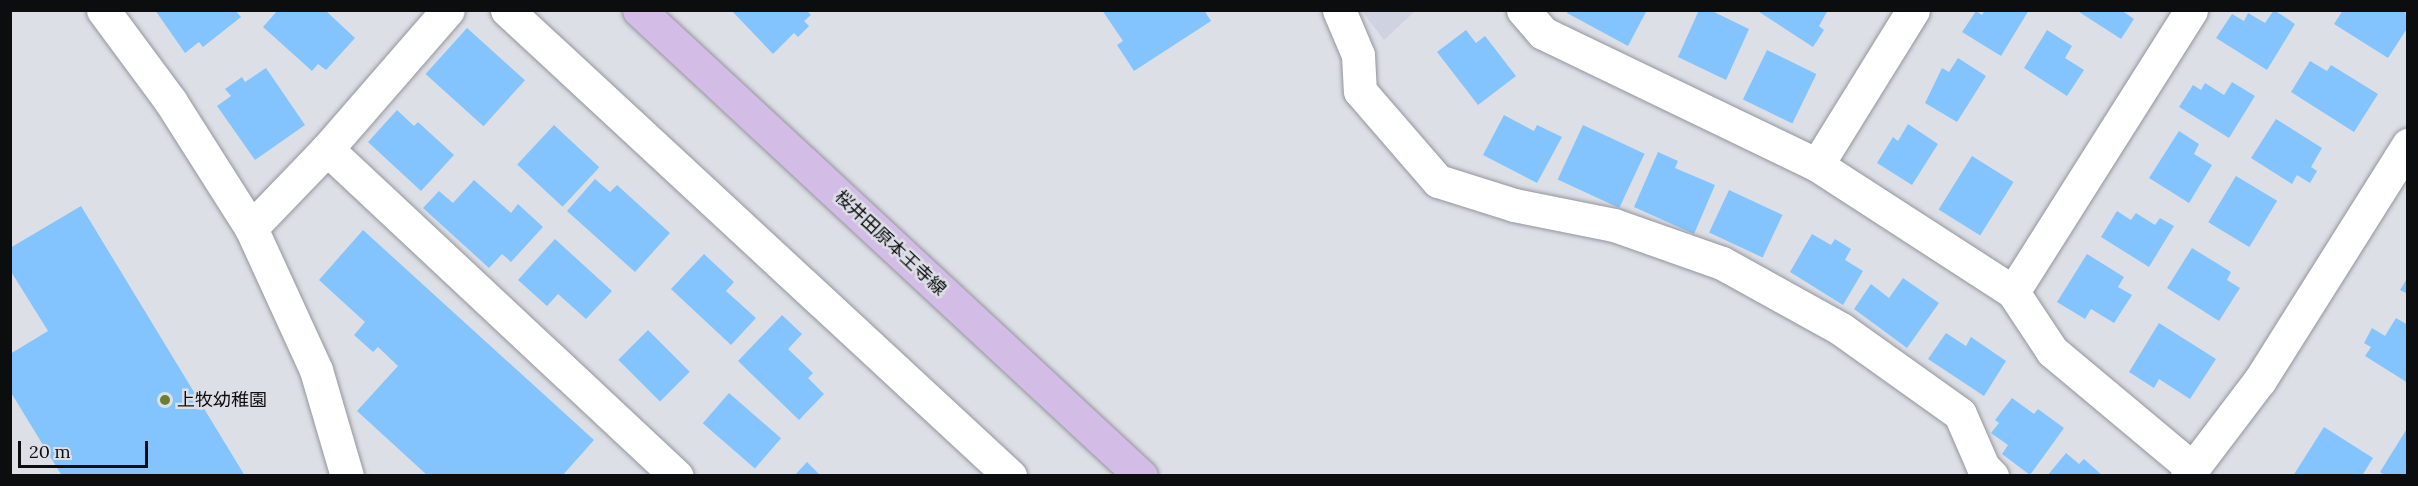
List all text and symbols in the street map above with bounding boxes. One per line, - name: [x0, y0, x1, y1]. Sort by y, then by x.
- street label: 桜井田原本王寺線: [830, 186, 950, 300]
- place label: 上牧幼稚園: [177, 389, 267, 411]
- marker: 上牧幼稚園: [158, 393, 172, 407]
- scale bar: [21, 429, 152, 467]
- text: 20 m: [29, 440, 71, 463]

